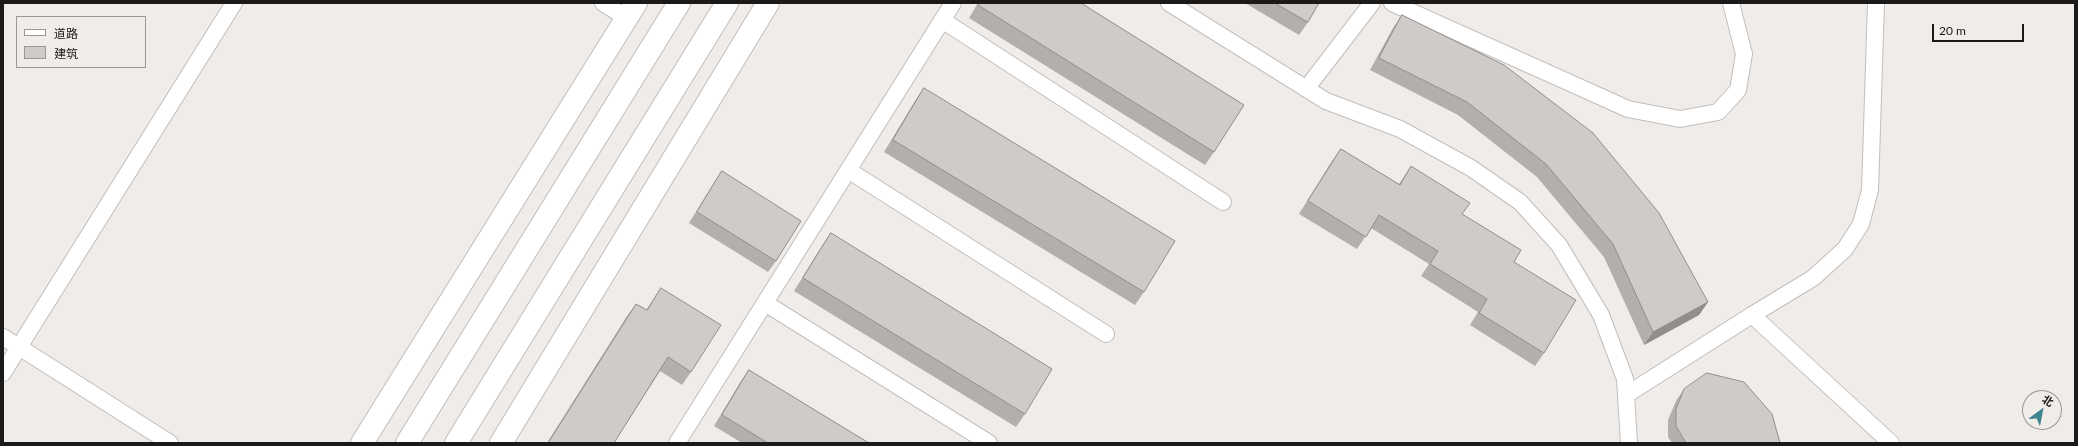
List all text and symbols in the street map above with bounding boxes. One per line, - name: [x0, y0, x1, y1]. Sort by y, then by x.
- legend: [16, 16, 146, 68]
- scale bar: [1934, 16, 2026, 42]
- text: 20 m: [1939, 23, 1966, 38]
- text: 道路: [54, 26, 78, 41]
- text: 建筑: [54, 46, 78, 61]
- north arrow: [2022, 390, 2062, 430]
- text: 北: [2040, 392, 2056, 409]

